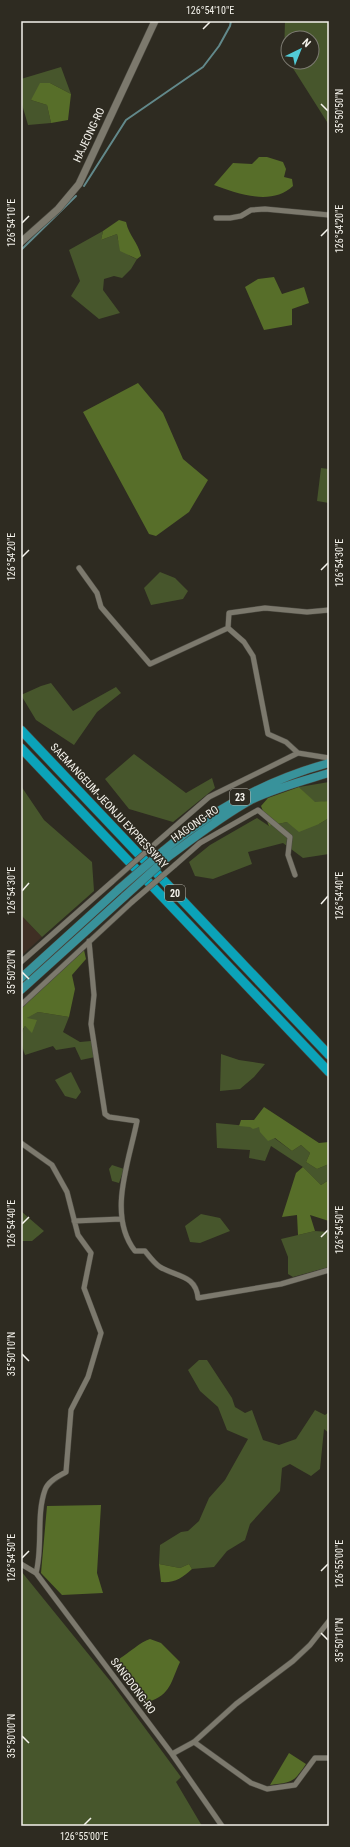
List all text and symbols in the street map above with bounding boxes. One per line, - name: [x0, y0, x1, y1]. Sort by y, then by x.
- text: 126°54'10"E: [186, 5, 234, 16]
- north arrow: [280, 30, 320, 70]
- text: N: [300, 36, 314, 50]
- text: 35°50'50"N: [334, 89, 345, 133]
- street label: HAJEONG-RO: [71, 105, 107, 165]
- text: 126°54'10"E: [6, 199, 17, 247]
- text: 126°54'20"E: [334, 205, 345, 253]
- text: 126°54'20"E: [6, 533, 17, 581]
- text: 126°54'30"E: [334, 539, 345, 587]
- street label: SAEMANGEUM-JEONJU EXPRESSWAY: [47, 741, 171, 872]
- road number: 23: [230, 789, 250, 805]
- street label: HAGONG-RO: [169, 803, 221, 845]
- text: 126°54'30"E: [6, 867, 17, 915]
- text: 126°54'40"E: [334, 872, 345, 920]
- road number: 20: [165, 885, 185, 901]
- text: 35°50'20"N: [6, 950, 17, 994]
- text: 126°54'40"E: [6, 1200, 17, 1248]
- text: 126°54'50"E: [334, 1206, 345, 1254]
- text: 35°50'10"N: [6, 1332, 17, 1376]
- text: 126°54'50"E: [6, 1534, 17, 1582]
- text: 126°55'00"E: [334, 1540, 345, 1588]
- text: 35°50'10"N: [334, 1618, 345, 1662]
- street label: SANGDONG-RO: [108, 1655, 158, 1717]
- text: 35°50'00"N: [6, 1714, 17, 1758]
- text: 126°55'00"E: [60, 1831, 108, 1842]

